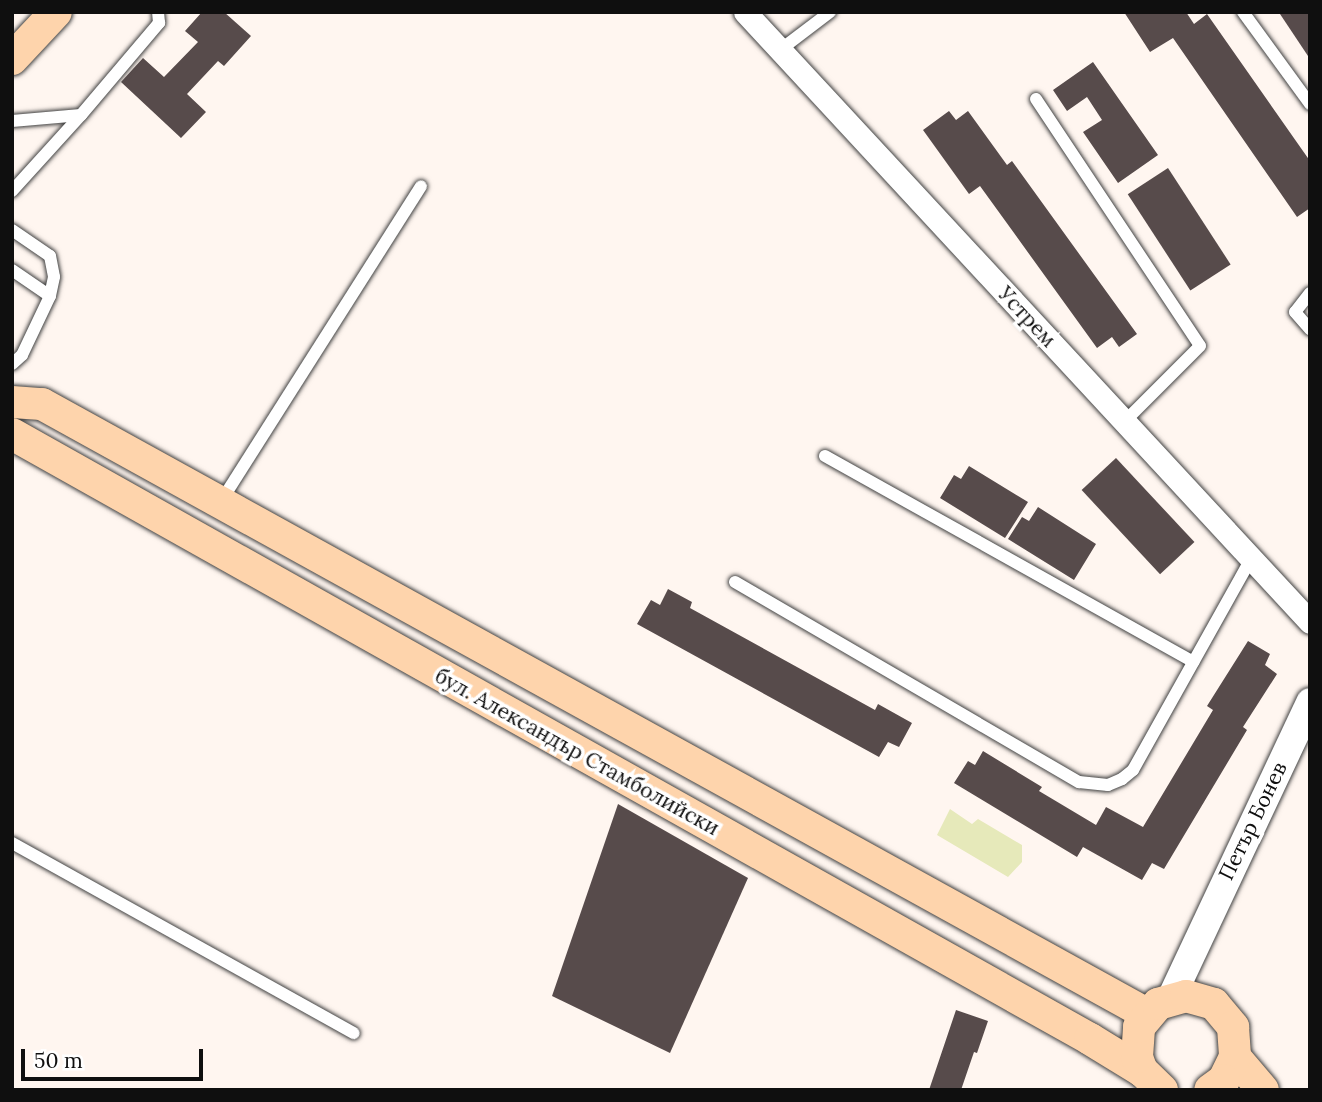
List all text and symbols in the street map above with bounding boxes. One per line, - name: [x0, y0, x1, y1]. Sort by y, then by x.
- street label: Устрем: [993, 281, 1061, 353]
- street label: бул. Александър Стамболийски: [431, 663, 723, 841]
- street label: Петър Бонев: [1214, 758, 1292, 884]
- scale bar: [24, 1036, 206, 1080]
- text: 50 m: [34, 1047, 83, 1074]

